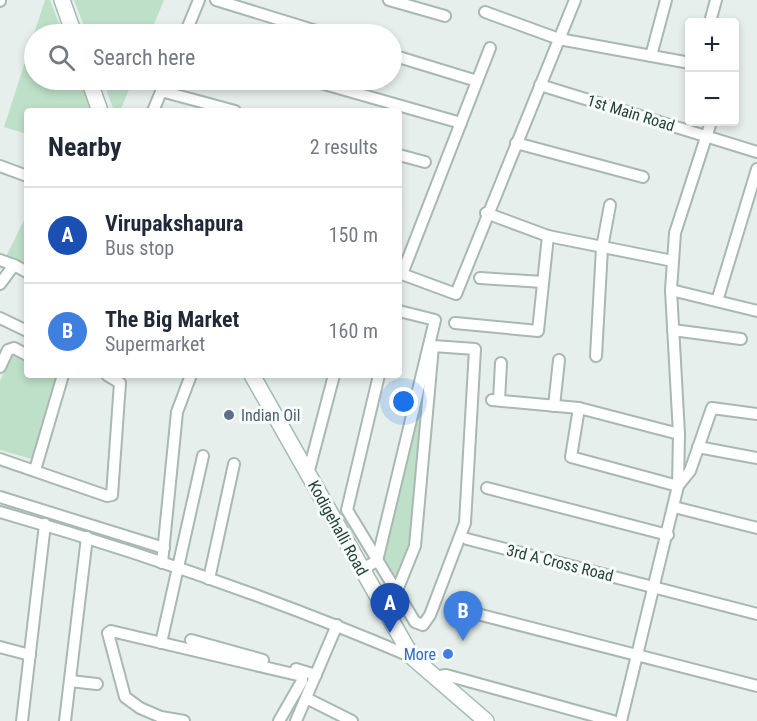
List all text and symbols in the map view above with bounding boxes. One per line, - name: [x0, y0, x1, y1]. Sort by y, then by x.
- map controls: [685, 18, 739, 126]
- button: +: [685, 18, 739, 72]
- search box: [24, 24, 402, 90]
- icon: search: [45, 41, 78, 74]
- text: Search here: [93, 45, 195, 70]
- button: −: [685, 72, 739, 126]
- street label: 1st Main Road: [585, 91, 677, 135]
- text: Nearby: [48, 132, 122, 162]
- text: 2 results: [310, 135, 378, 159]
- text: Virupakshapura: [105, 211, 243, 236]
- text: A: [62, 223, 73, 247]
- text: 150 m: [329, 223, 378, 247]
- text: Bus stop: [105, 236, 174, 260]
- text: The Big Market: [105, 307, 239, 332]
- text: B: [62, 319, 73, 343]
- text: 160 m: [329, 319, 378, 343]
- text: Supermarket: [105, 332, 205, 356]
- your location: [389, 387, 418, 416]
- place label: Indian Oil: [241, 406, 300, 425]
- marker: Indian Oil: [222, 408, 236, 422]
- street label: Kodigehalli Road: [304, 477, 372, 579]
- street label: 3rd A Cross Road: [505, 541, 615, 585]
- pin: A: [370, 584, 410, 633]
- pin: B: [444, 592, 482, 641]
- place label: More: [404, 645, 436, 664]
- marker: More: [441, 647, 455, 661]

